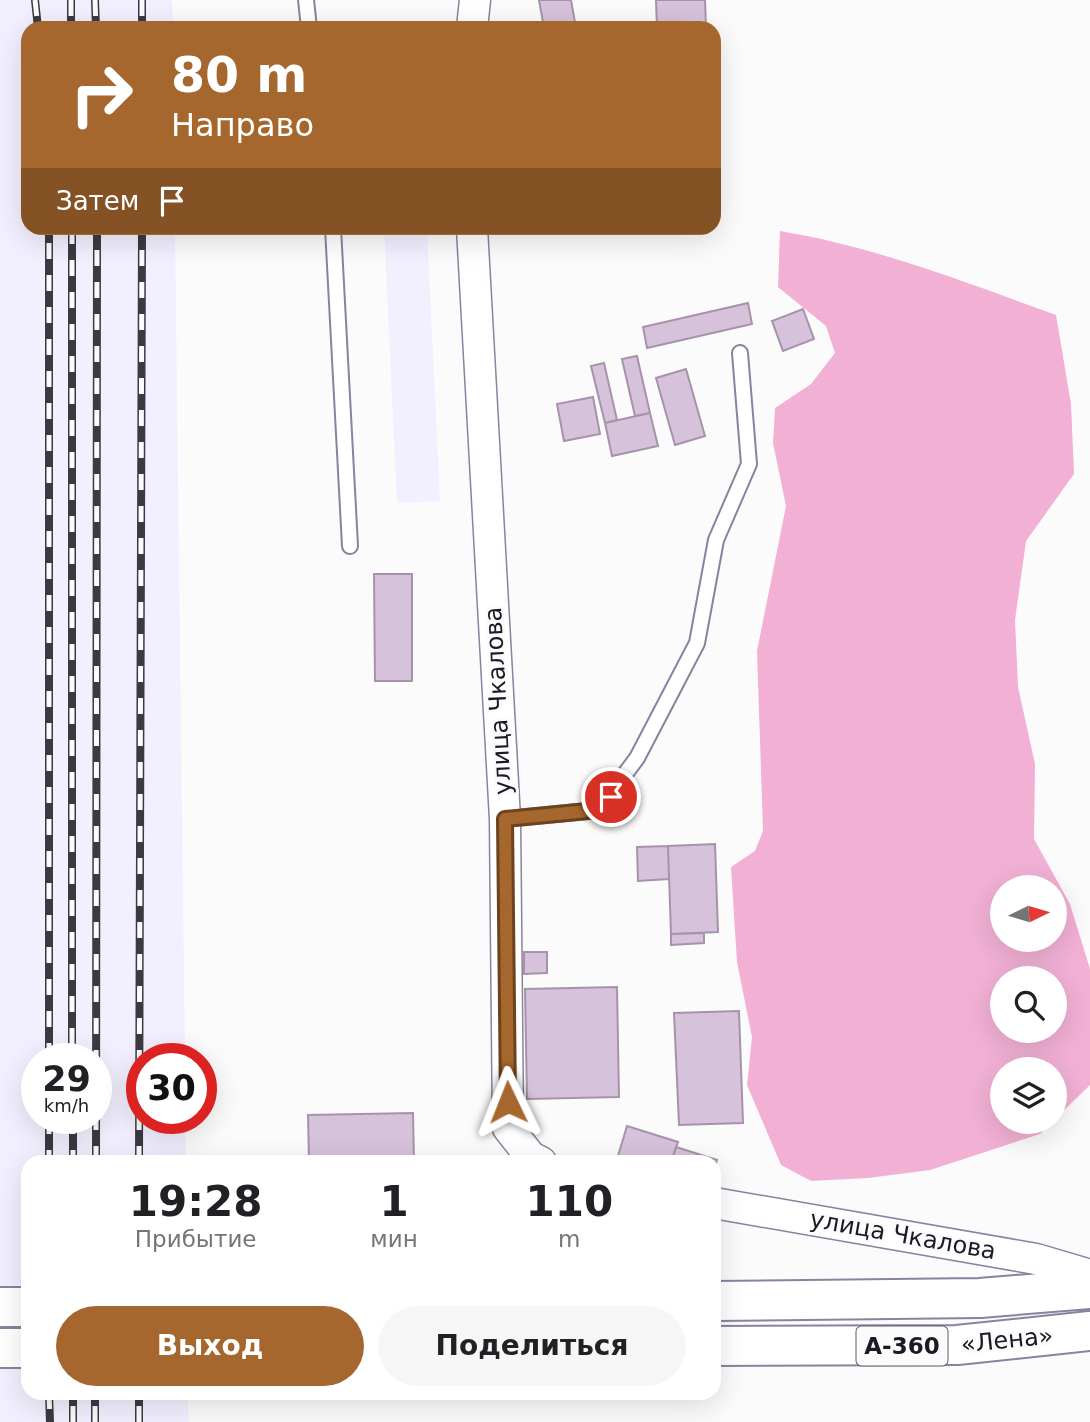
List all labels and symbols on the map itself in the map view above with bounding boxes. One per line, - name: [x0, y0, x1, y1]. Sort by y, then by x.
- street label: улица Чкалова: [479, 606, 517, 796]
- pin: [581, 767, 641, 827]
- north arrow: [990, 875, 1068, 952]
- speed limit sign: 30: [126, 1043, 217, 1134]
- position arrow: [471, 1065, 545, 1139]
- street label: улица Чкалова: [808, 1205, 998, 1265]
- street label: «Лена»: [960, 1321, 1054, 1359]
- road number: А-360: [856, 1326, 948, 1366]

